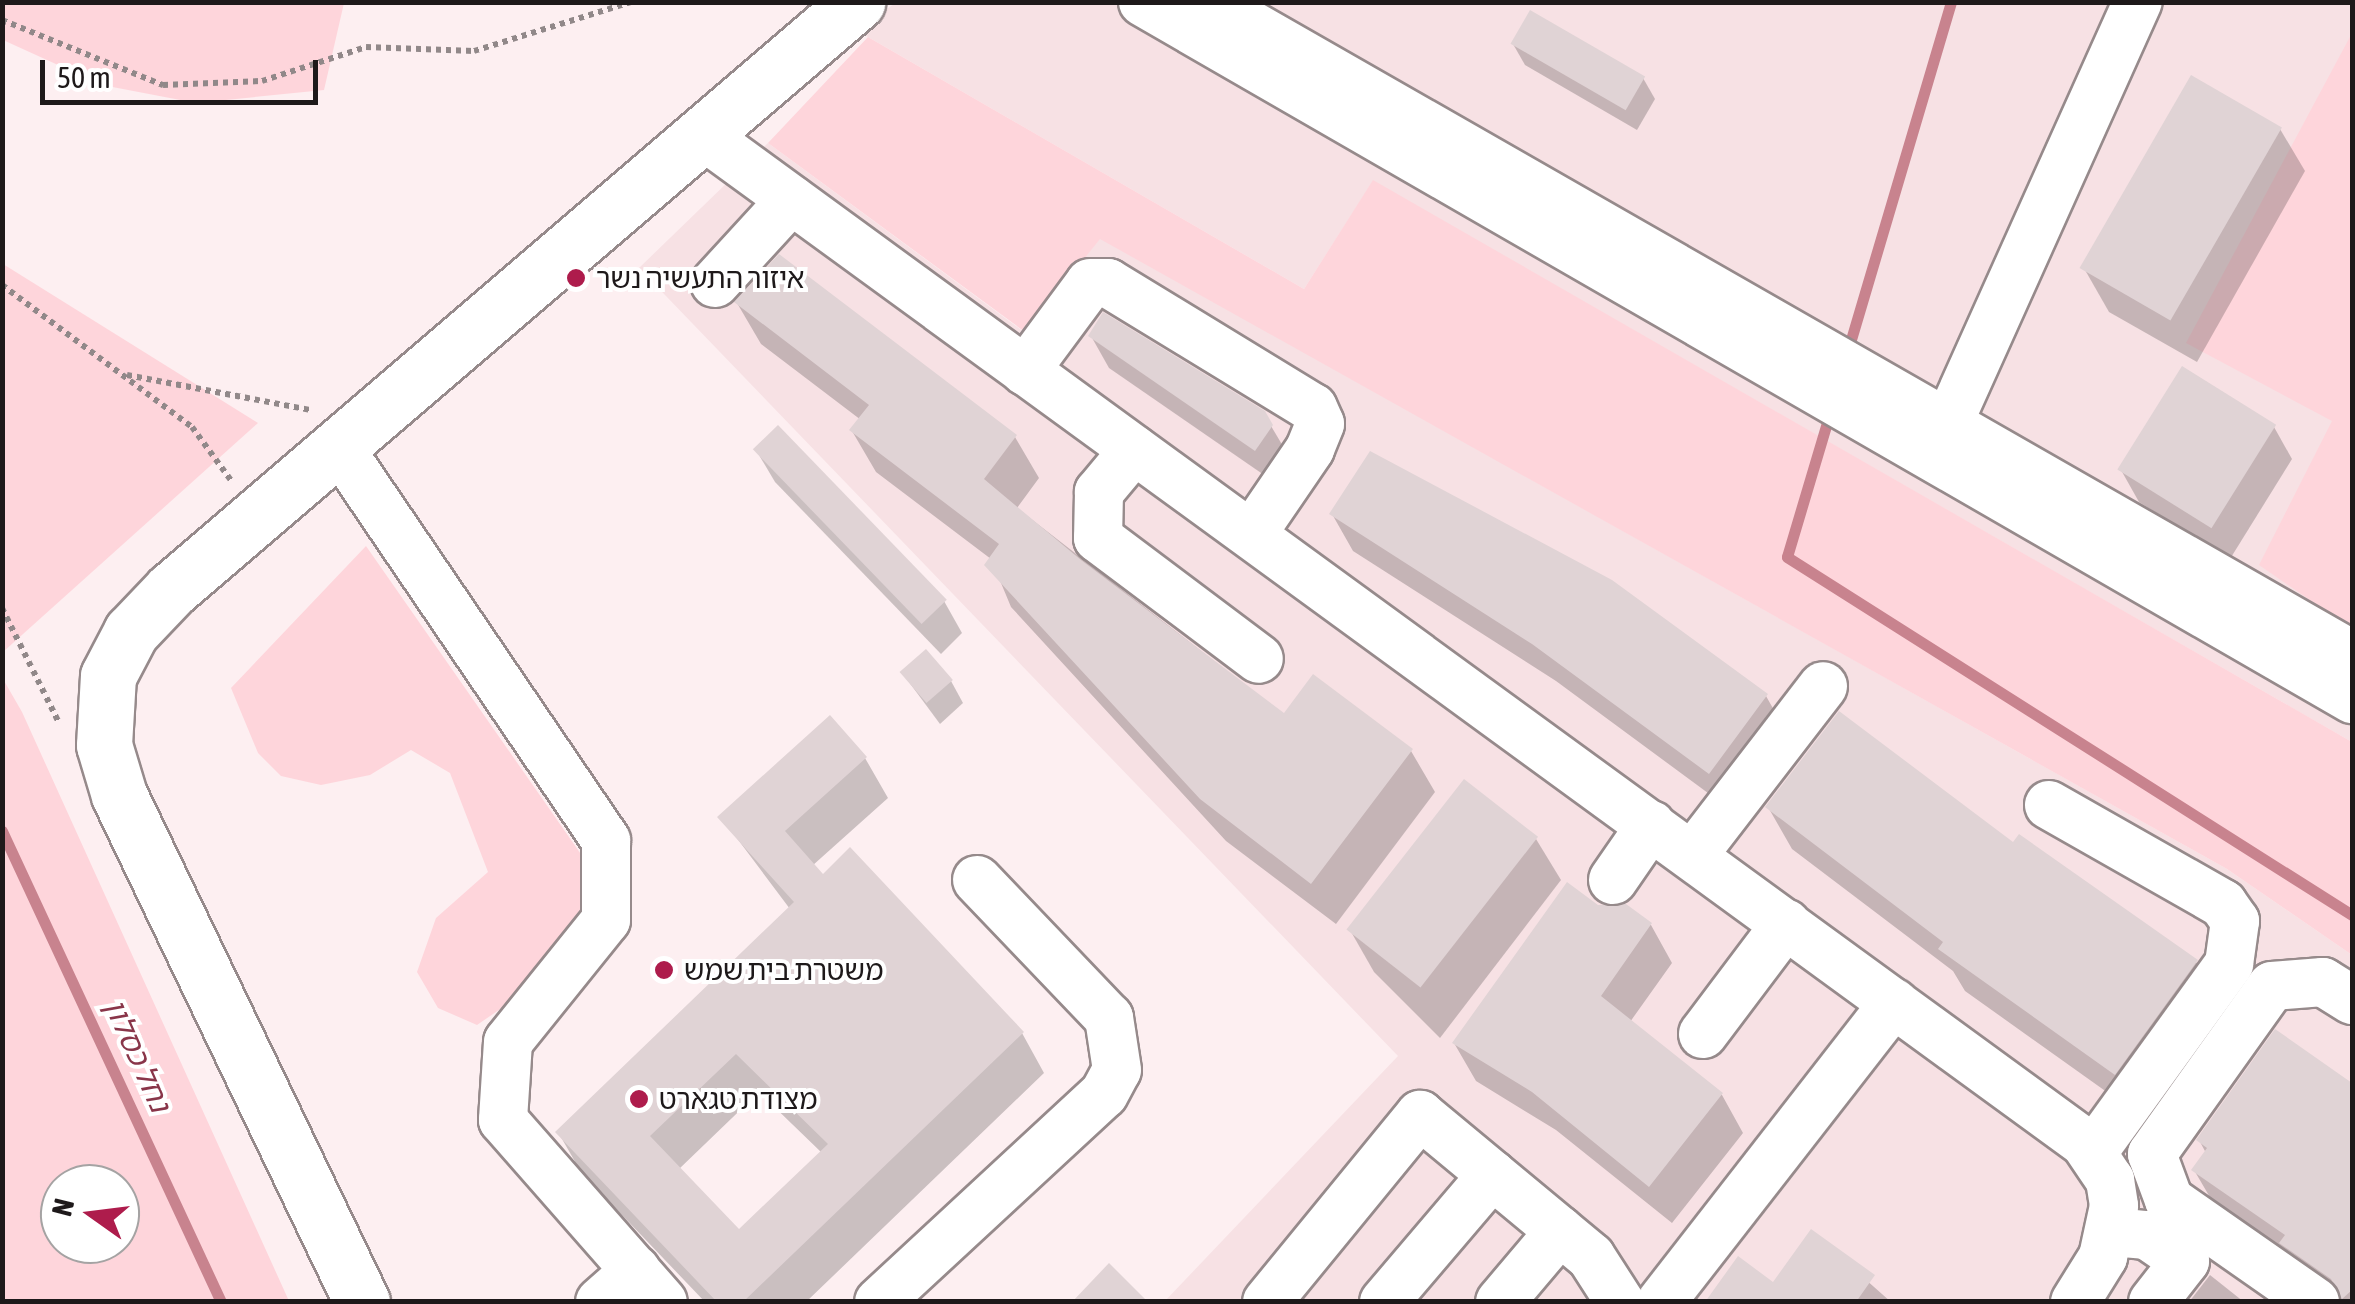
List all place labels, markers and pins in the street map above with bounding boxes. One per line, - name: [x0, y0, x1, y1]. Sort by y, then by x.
- place label: איזור התעשיה נשר: [596, 261, 804, 295]
- marker: איזור התעשיה נשר: [565, 267, 587, 289]
- place label: משטרת בית שמש: [684, 953, 883, 987]
- marker: משטרת בית שמש: [653, 959, 675, 981]
- place label: מצודת טגארט: [659, 1082, 817, 1116]
- marker: מצודת טגארט: [628, 1088, 650, 1110]

